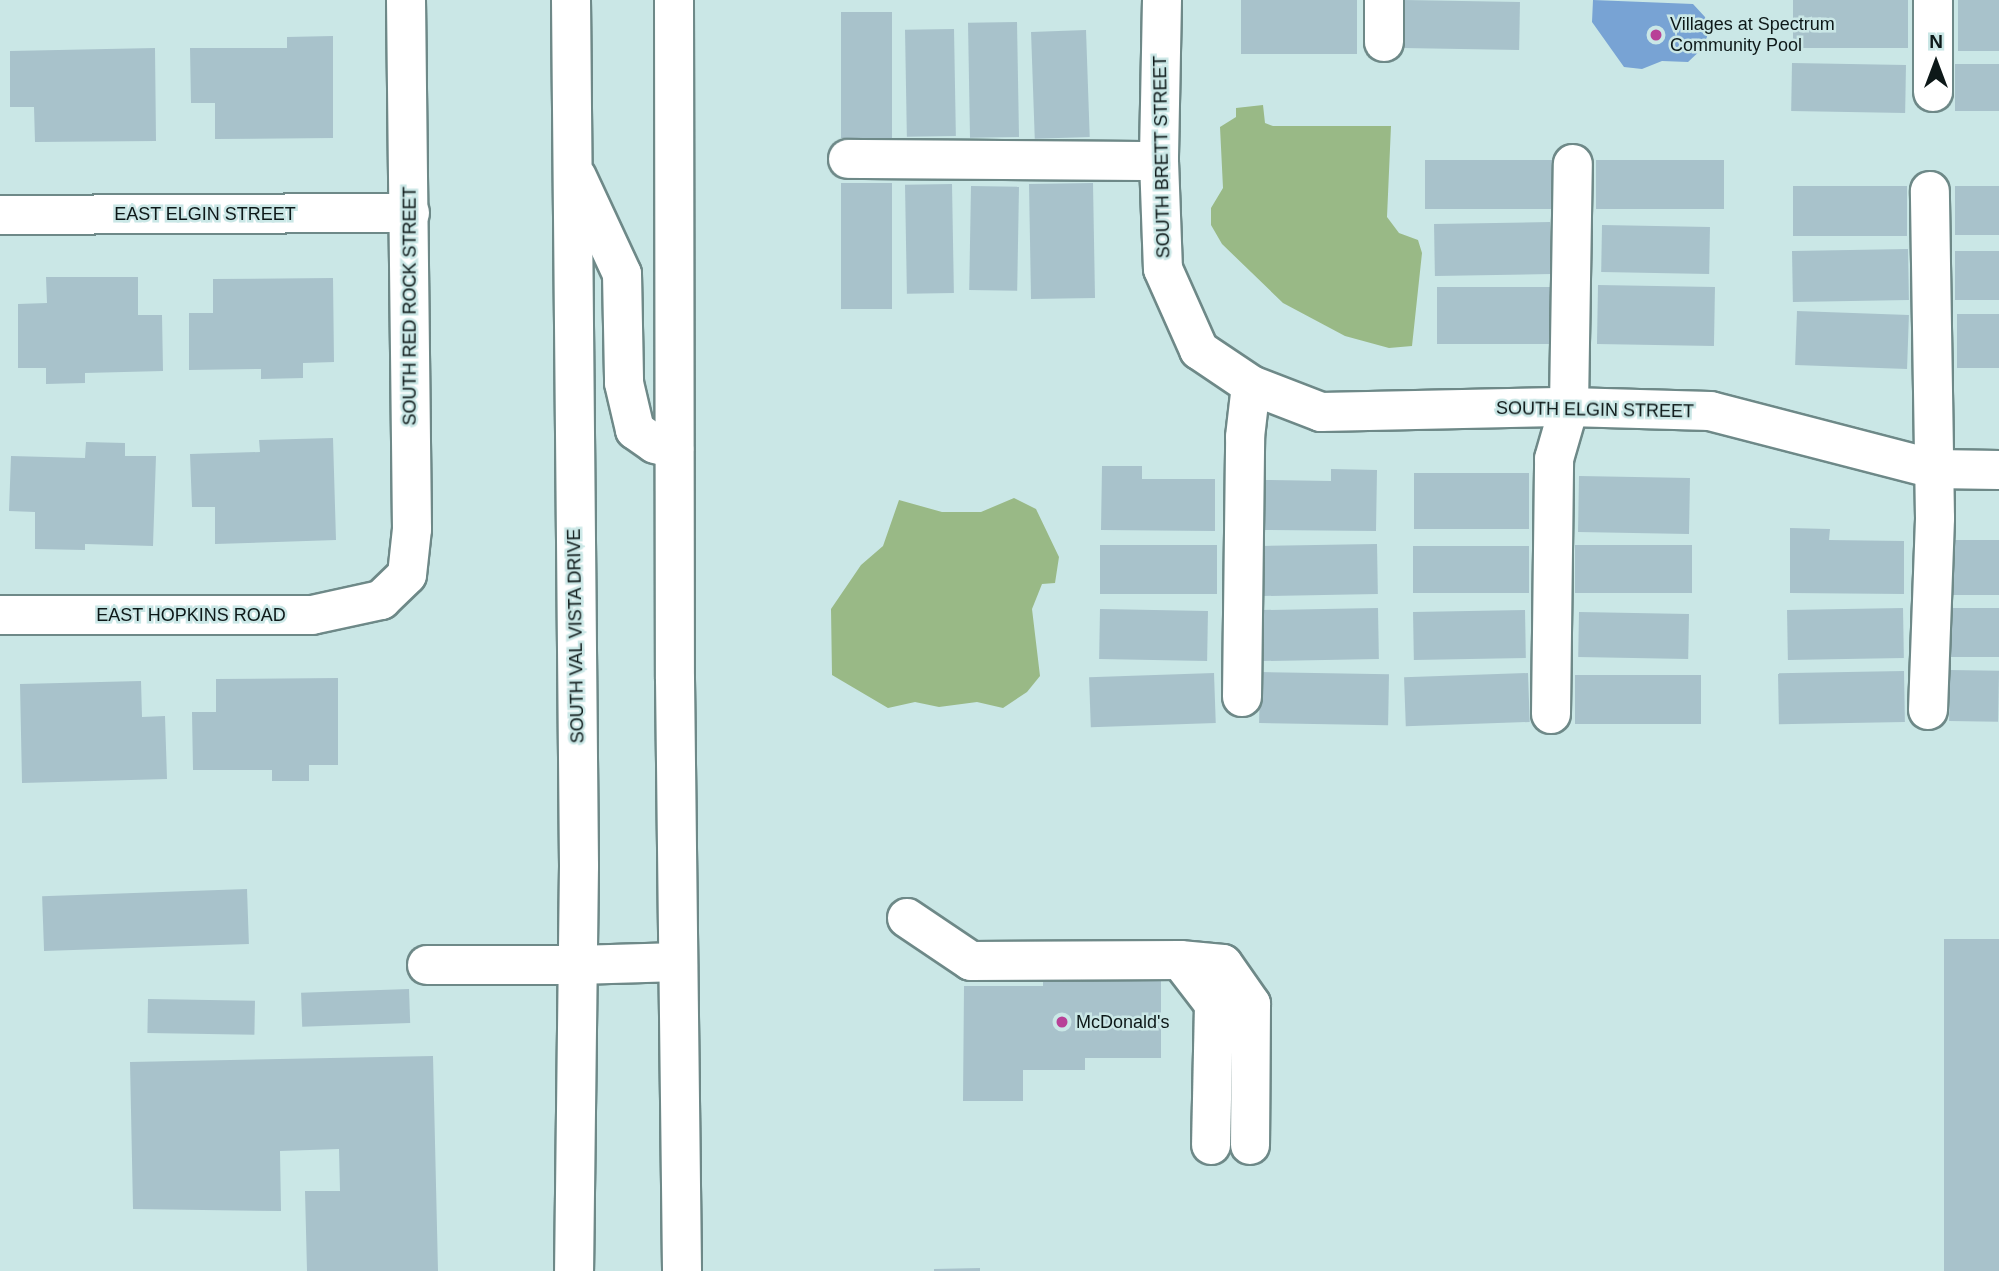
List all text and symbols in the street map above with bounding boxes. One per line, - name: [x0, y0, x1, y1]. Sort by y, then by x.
- place label: Villages at Spectrum Community Pool: [1670, 14, 1835, 56]
- marker: Villages at Spectrum Community Pool: [1648, 27, 1664, 43]
- north arrow: [1901, 28, 1971, 98]
- text: N: [1929, 31, 1943, 52]
- street label: SOUTH BRETT STREET: [1149, 55, 1175, 259]
- street label: SOUTH RED ROCK STREET: [399, 186, 421, 426]
- street label: EAST ELGIN STREET: [114, 203, 296, 225]
- street label: SOUTH ELGIN STREET: [1496, 397, 1694, 423]
- street label: SOUTH VAL VISTA DRIVE: [563, 528, 589, 744]
- street label: EAST HOPKINS ROAD: [96, 604, 286, 626]
- place label: McDonald's: [1076, 1011, 1169, 1033]
- marker: McDonald's: [1054, 1014, 1070, 1030]

